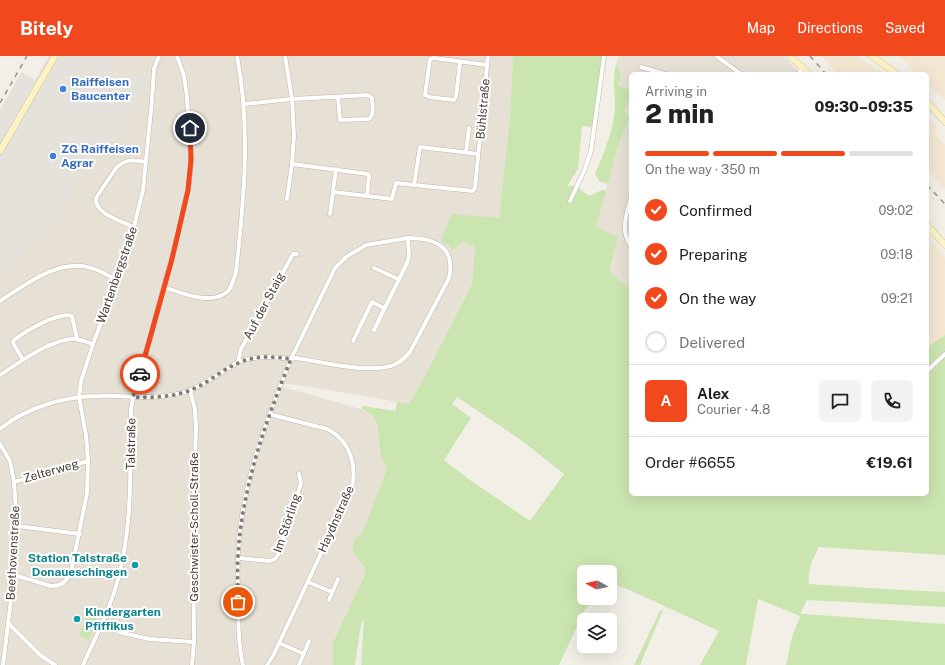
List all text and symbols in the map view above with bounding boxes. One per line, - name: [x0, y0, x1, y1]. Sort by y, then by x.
- text: Bitely: [20, 17, 73, 39]
- text: Map: [747, 20, 775, 36]
- text: Directions: [797, 20, 863, 36]
- text: Saved: [885, 20, 925, 36]
- place label: Raiffeisen Baucenter: [71, 75, 130, 103]
- street label: Bühlstraße: [473, 78, 493, 140]
- marker: Raiffeisen Baucenter: [58, 84, 68, 94]
- text: Arriving in: [645, 84, 707, 99]
- text: 2 min: [645, 98, 714, 129]
- text: 09:30–09:35: [815, 98, 913, 115]
- pin: [173, 111, 207, 145]
- icon: home: [179, 117, 201, 139]
- place label: ZG Raiffeisen Agrar: [61, 142, 139, 170]
- marker: ZG Raiffeisen Agrar: [48, 151, 58, 161]
- text: On the way · 350 m: [645, 162, 760, 177]
- icon: check: [645, 199, 667, 221]
- text: Confirmed: [679, 202, 752, 219]
- text: 09:02: [878, 203, 913, 218]
- street label: Wartenbergstraße: [94, 225, 140, 325]
- icon: check: [645, 243, 667, 265]
- text: Preparing: [679, 246, 748, 263]
- text: 09:18: [880, 247, 913, 262]
- street label: Auf der Staig: [240, 270, 288, 342]
- icon: check: [645, 287, 667, 309]
- text: On the way: [679, 290, 756, 307]
- text: 09:21: [881, 291, 913, 306]
- text: Delivered: [679, 334, 745, 351]
- courier: [120, 354, 160, 394]
- icon: car: [129, 363, 151, 385]
- button: chat: [819, 380, 861, 422]
- button: phone: [871, 380, 913, 422]
- text: Alex: [697, 385, 729, 402]
- text: A: [661, 392, 671, 409]
- text: Courier · 4.8: [697, 402, 770, 417]
- street label: Talstraße: [124, 418, 138, 470]
- street label: Geschwister-Scholl-Straße: [187, 452, 201, 602]
- text: Order #6655: [645, 454, 735, 471]
- text: €19.61: [867, 454, 913, 471]
- street label: Zelterweg: [22, 456, 80, 486]
- street label: Haydnstraße: [315, 483, 357, 555]
- street label: Im Störling: [270, 492, 304, 554]
- street label: Beethovenstraße: [4, 505, 22, 601]
- place label: Station Talstraße Donaueschingen: [28, 551, 127, 579]
- marker: Station Talstraße Donaueschingen: [130, 560, 140, 570]
- north arrow: [577, 565, 617, 605]
- map controls: [577, 565, 617, 653]
- pin: [221, 585, 255, 619]
- icon: bag: [227, 591, 249, 613]
- place label: Kindergarten Pfiffikus: [85, 605, 161, 633]
- button: layers: [577, 613, 617, 653]
- marker: Kindergarten Pfiffikus: [72, 614, 82, 624]

